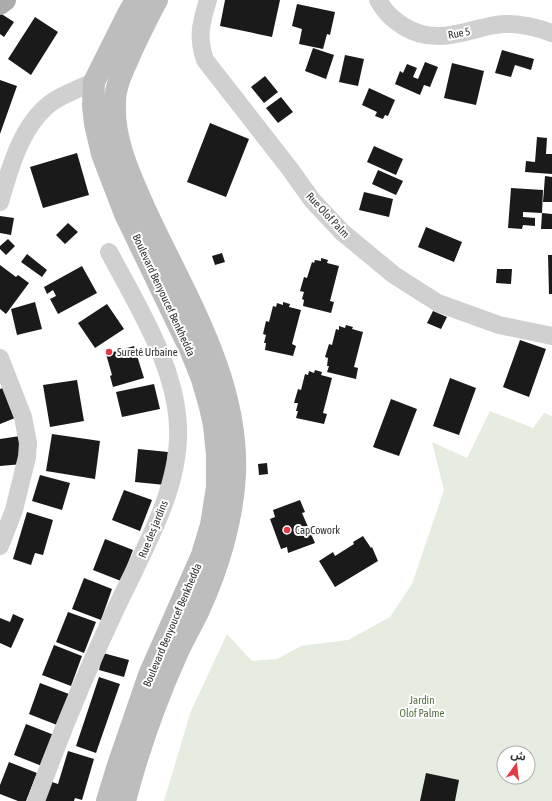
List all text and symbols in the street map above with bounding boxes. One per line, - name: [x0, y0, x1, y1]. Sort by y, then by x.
- street label: Rue 5: [447, 25, 471, 41]
- street label: Rue Olof Palm: [304, 190, 352, 240]
- street label: Boulevard Benyoucef Benkhedda: [130, 232, 198, 358]
- place label: Sureté Urbaine: [117, 346, 178, 358]
- marker: Sureté Urbaine: [104, 347, 114, 357]
- street label: Rue des jardins: [136, 498, 170, 559]
- place label: CapCowork: [295, 524, 340, 536]
- marker: CapCowork: [282, 525, 292, 535]
- street label: Boulevard Benyoucef Benkhedda: [140, 561, 204, 689]
- park label: Jardin Olof Palme: [399, 694, 445, 719]
- north arrow: [496, 745, 536, 785]
- text: ش: [509, 748, 527, 764]

